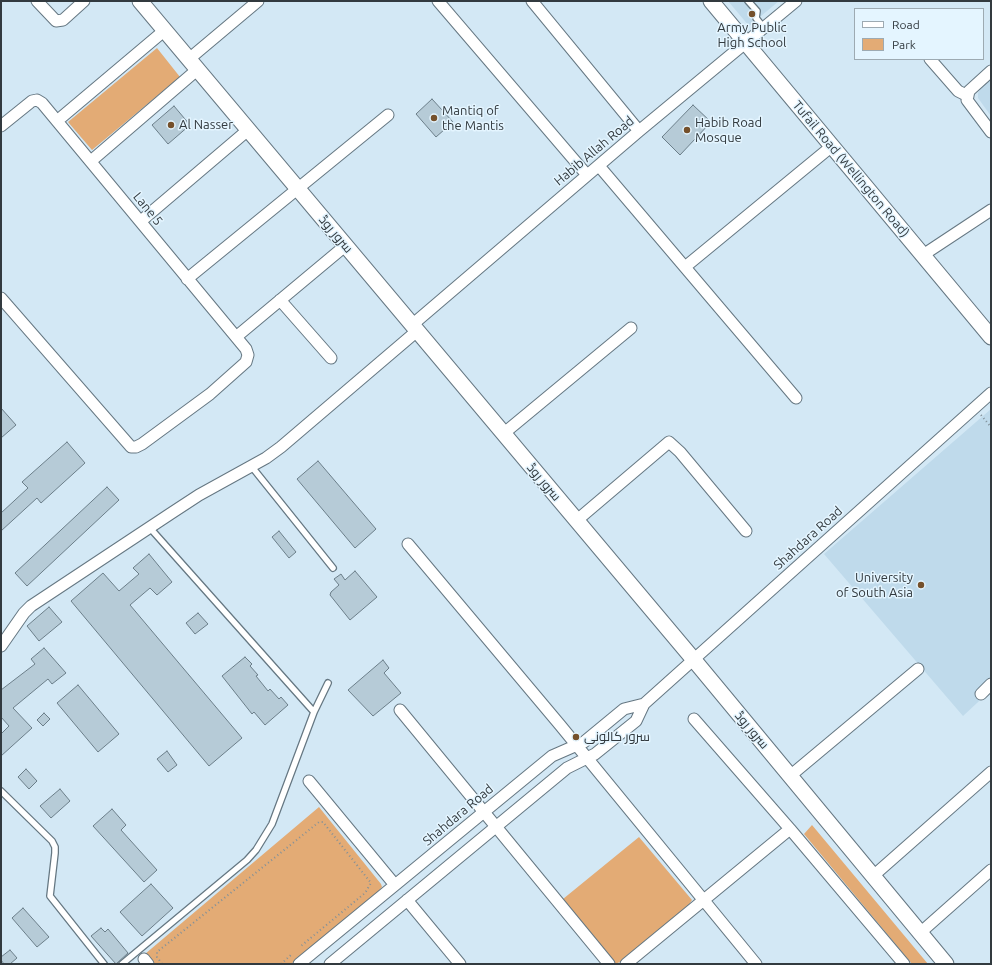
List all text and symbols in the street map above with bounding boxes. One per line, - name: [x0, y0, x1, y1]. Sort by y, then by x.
- legend: [854, 8, 984, 60]
- marker: Army Public High School: [747, 9, 757, 19]
- text: Road: [892, 18, 920, 31]
- place label: Army Public High School: [717, 20, 787, 51]
- text: Park: [892, 38, 916, 51]
- street label: Tufail Road (Wellington Road): [789, 98, 913, 240]
- place label: Mantiq of the Mantis: [442, 103, 504, 134]
- marker: Mantiq of the Mantis: [429, 113, 439, 123]
- street label: Habib Allah Road: [551, 113, 637, 189]
- place label: Habib Road Mosque: [695, 115, 762, 146]
- place label: Al Nasser: [179, 117, 233, 133]
- marker: Al Nasser: [166, 120, 176, 130]
- marker: Habib Road Mosque: [682, 125, 692, 135]
- street label: Lane 5: [130, 189, 166, 229]
- street label: سرور روڈ: [316, 212, 356, 256]
- street label: سرور روڈ: [524, 460, 564, 504]
- street label: Shahdara Road: [770, 503, 846, 573]
- place label: University of South Asia: [836, 570, 913, 601]
- marker: University of South Asia: [916, 580, 926, 590]
- street label: سرور روڈ: [732, 708, 772, 752]
- place label: سرور کالونی: [584, 729, 650, 745]
- marker: سرور کالونی: [571, 732, 581, 742]
- street label: Shahdara Road: [420, 781, 496, 849]

